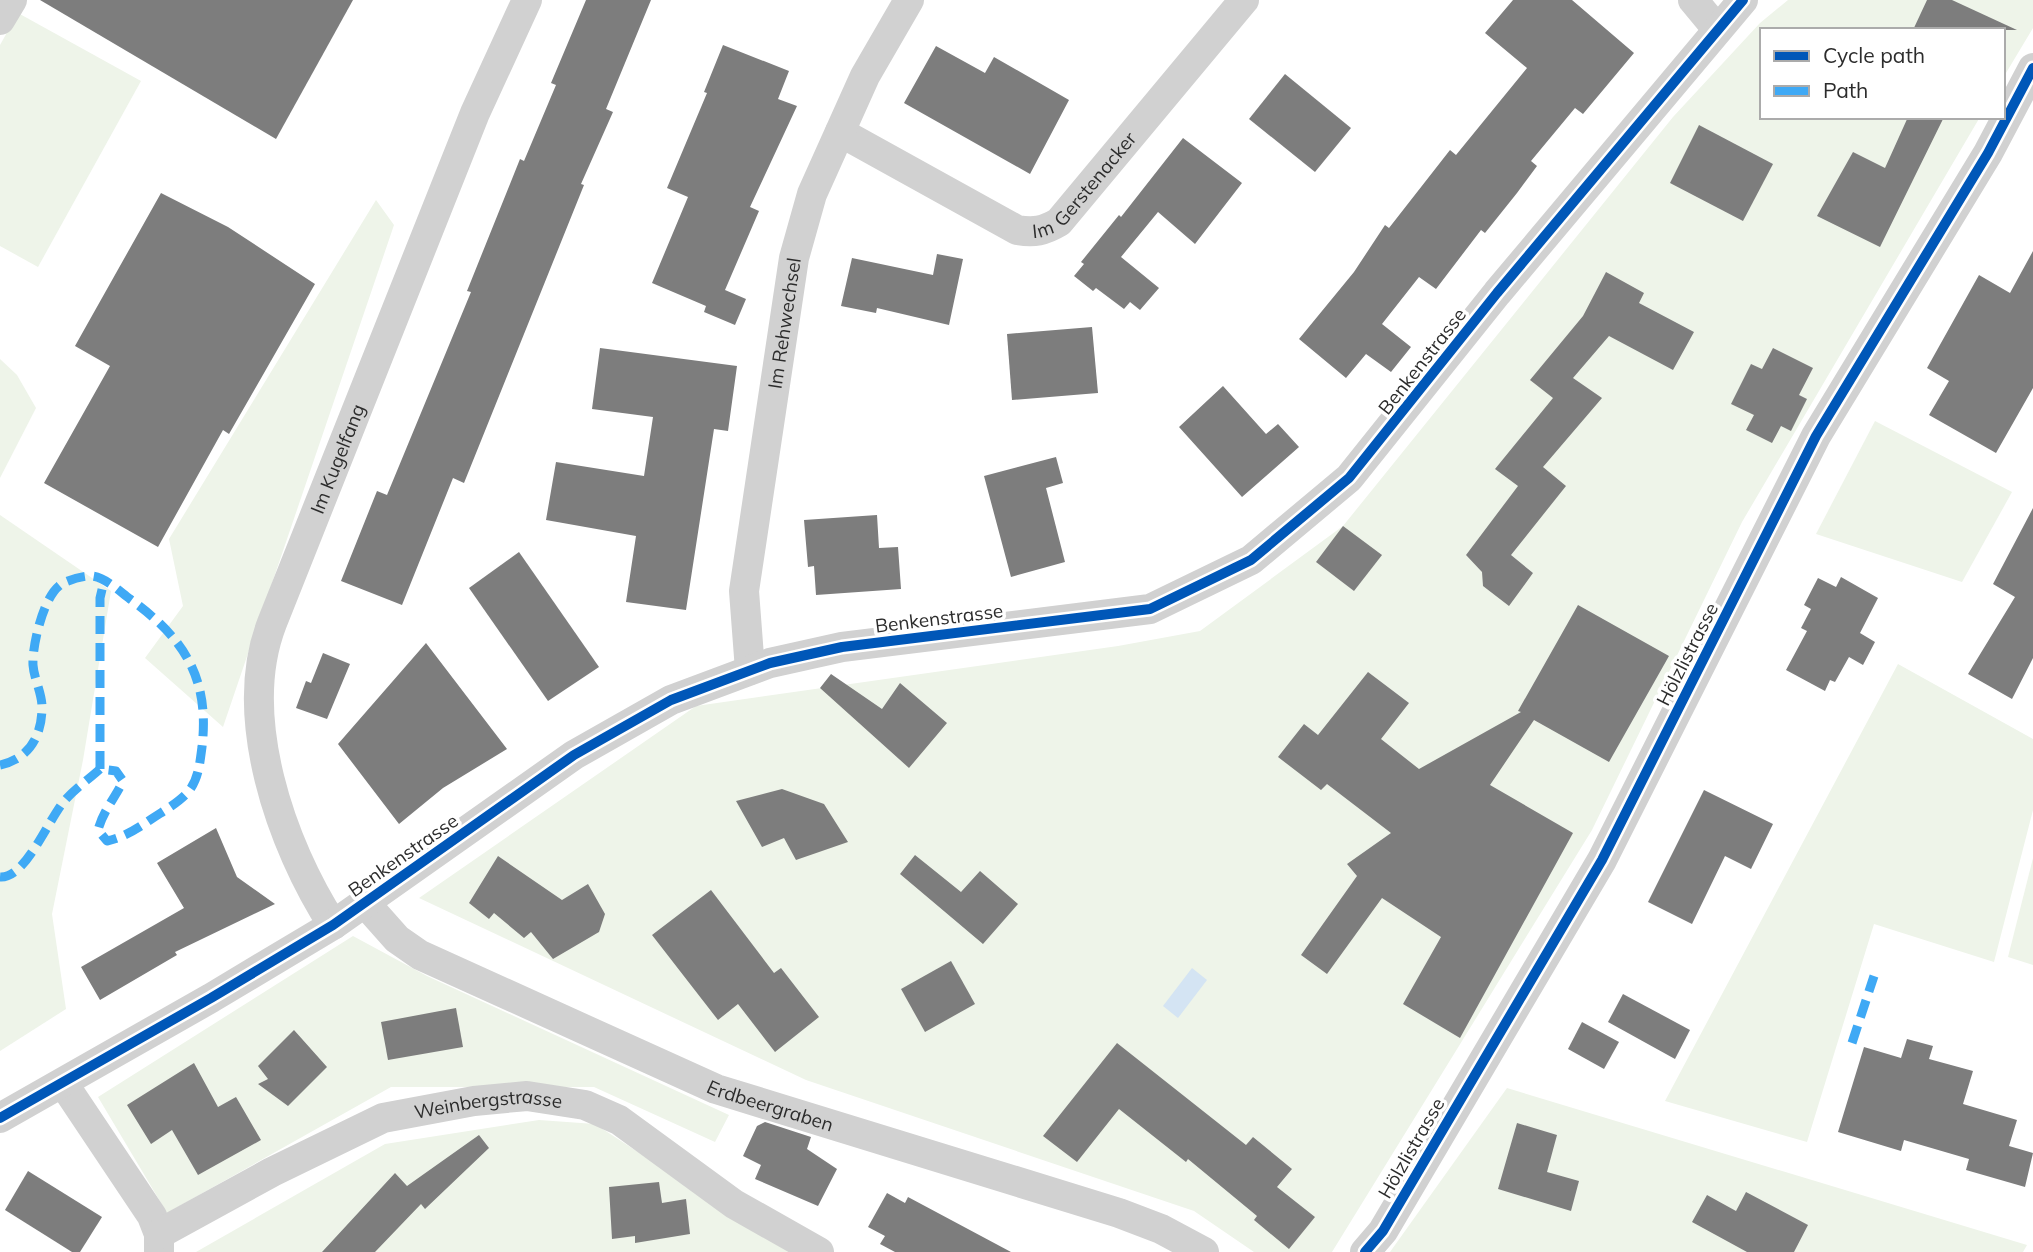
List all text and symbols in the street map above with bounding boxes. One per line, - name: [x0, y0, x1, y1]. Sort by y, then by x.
- legend: [1760, 28, 2005, 119]
- text: Cycle path: [1823, 42, 1925, 68]
- text: Path: [1823, 77, 1868, 103]
- street label: Im Gerstenacker: [1031, 127, 1141, 243]
- street label: Im Rehwechsel: [763, 256, 806, 391]
- street label: Benkenstrasse: [1373, 303, 1471, 419]
- street label: Im Kugelfang: [305, 400, 370, 517]
- street label: Benkenstrasse: [874, 598, 1004, 638]
- street label: Hölzlistrasse: [1651, 599, 1723, 709]
- street label: Benkenstrasse: [343, 808, 463, 902]
- street label: Erdbeergraben: [703, 1075, 836, 1136]
- street label: Weinbergstrasse: [412, 1083, 564, 1124]
- street label: Hölzlistrasse: [1373, 1093, 1449, 1203]

